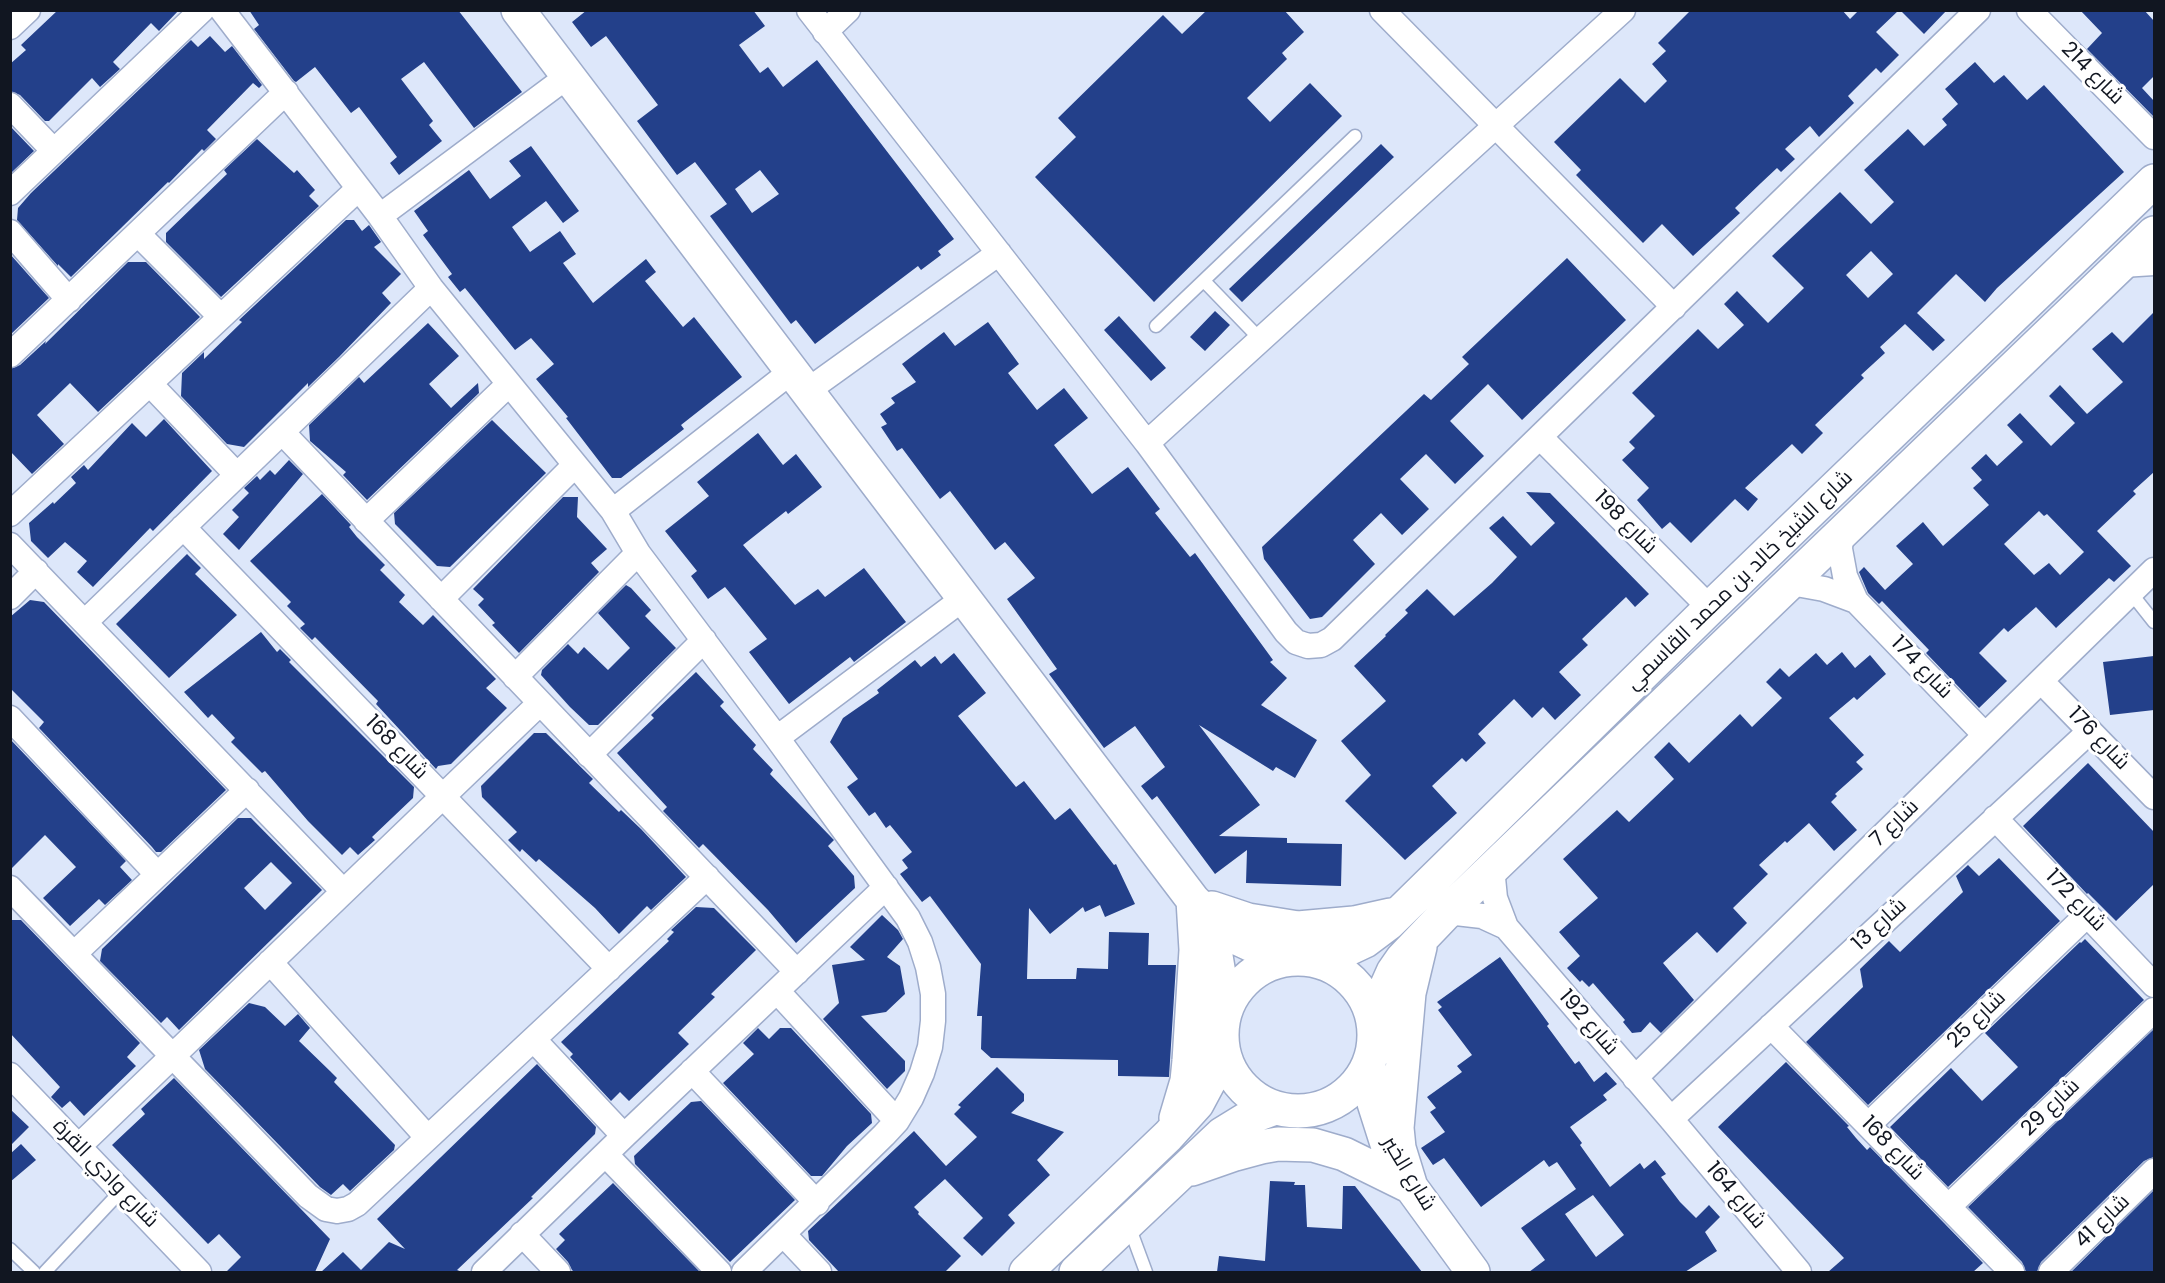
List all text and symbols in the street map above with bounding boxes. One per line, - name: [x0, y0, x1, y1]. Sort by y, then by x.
- street label: 214 شارع: [2055, 37, 2129, 111]
- street label: شارع الشيخ خالد بن محمد القاسمي: [1621, 466, 1859, 696]
- street label: شارع 198: [1588, 486, 1662, 560]
- street label: شارع 174: [1885, 631, 1957, 705]
- street label: شارع 176: [2062, 702, 2134, 776]
- street label: شارع 168: [359, 711, 433, 785]
- street label: شارع 7: [1865, 795, 1925, 853]
- street label: شارع 172: [2039, 865, 2111, 937]
- street label: شارع 13: [1848, 893, 1912, 957]
- street label: شارع 192: [1553, 985, 1623, 1061]
- street label: شارع 25: [1943, 986, 2011, 1054]
- street label: شارع 29: [2016, 1074, 2086, 1142]
- street label: شارع 168: [1855, 1112, 1929, 1186]
- street label: شارع وادي القرة: [47, 1114, 163, 1234]
- street label: شارع الخير: [1376, 1132, 1440, 1216]
- street label: شارع 164: [1700, 1157, 1770, 1235]
- street label: شارع 41: [2070, 1190, 2136, 1254]

